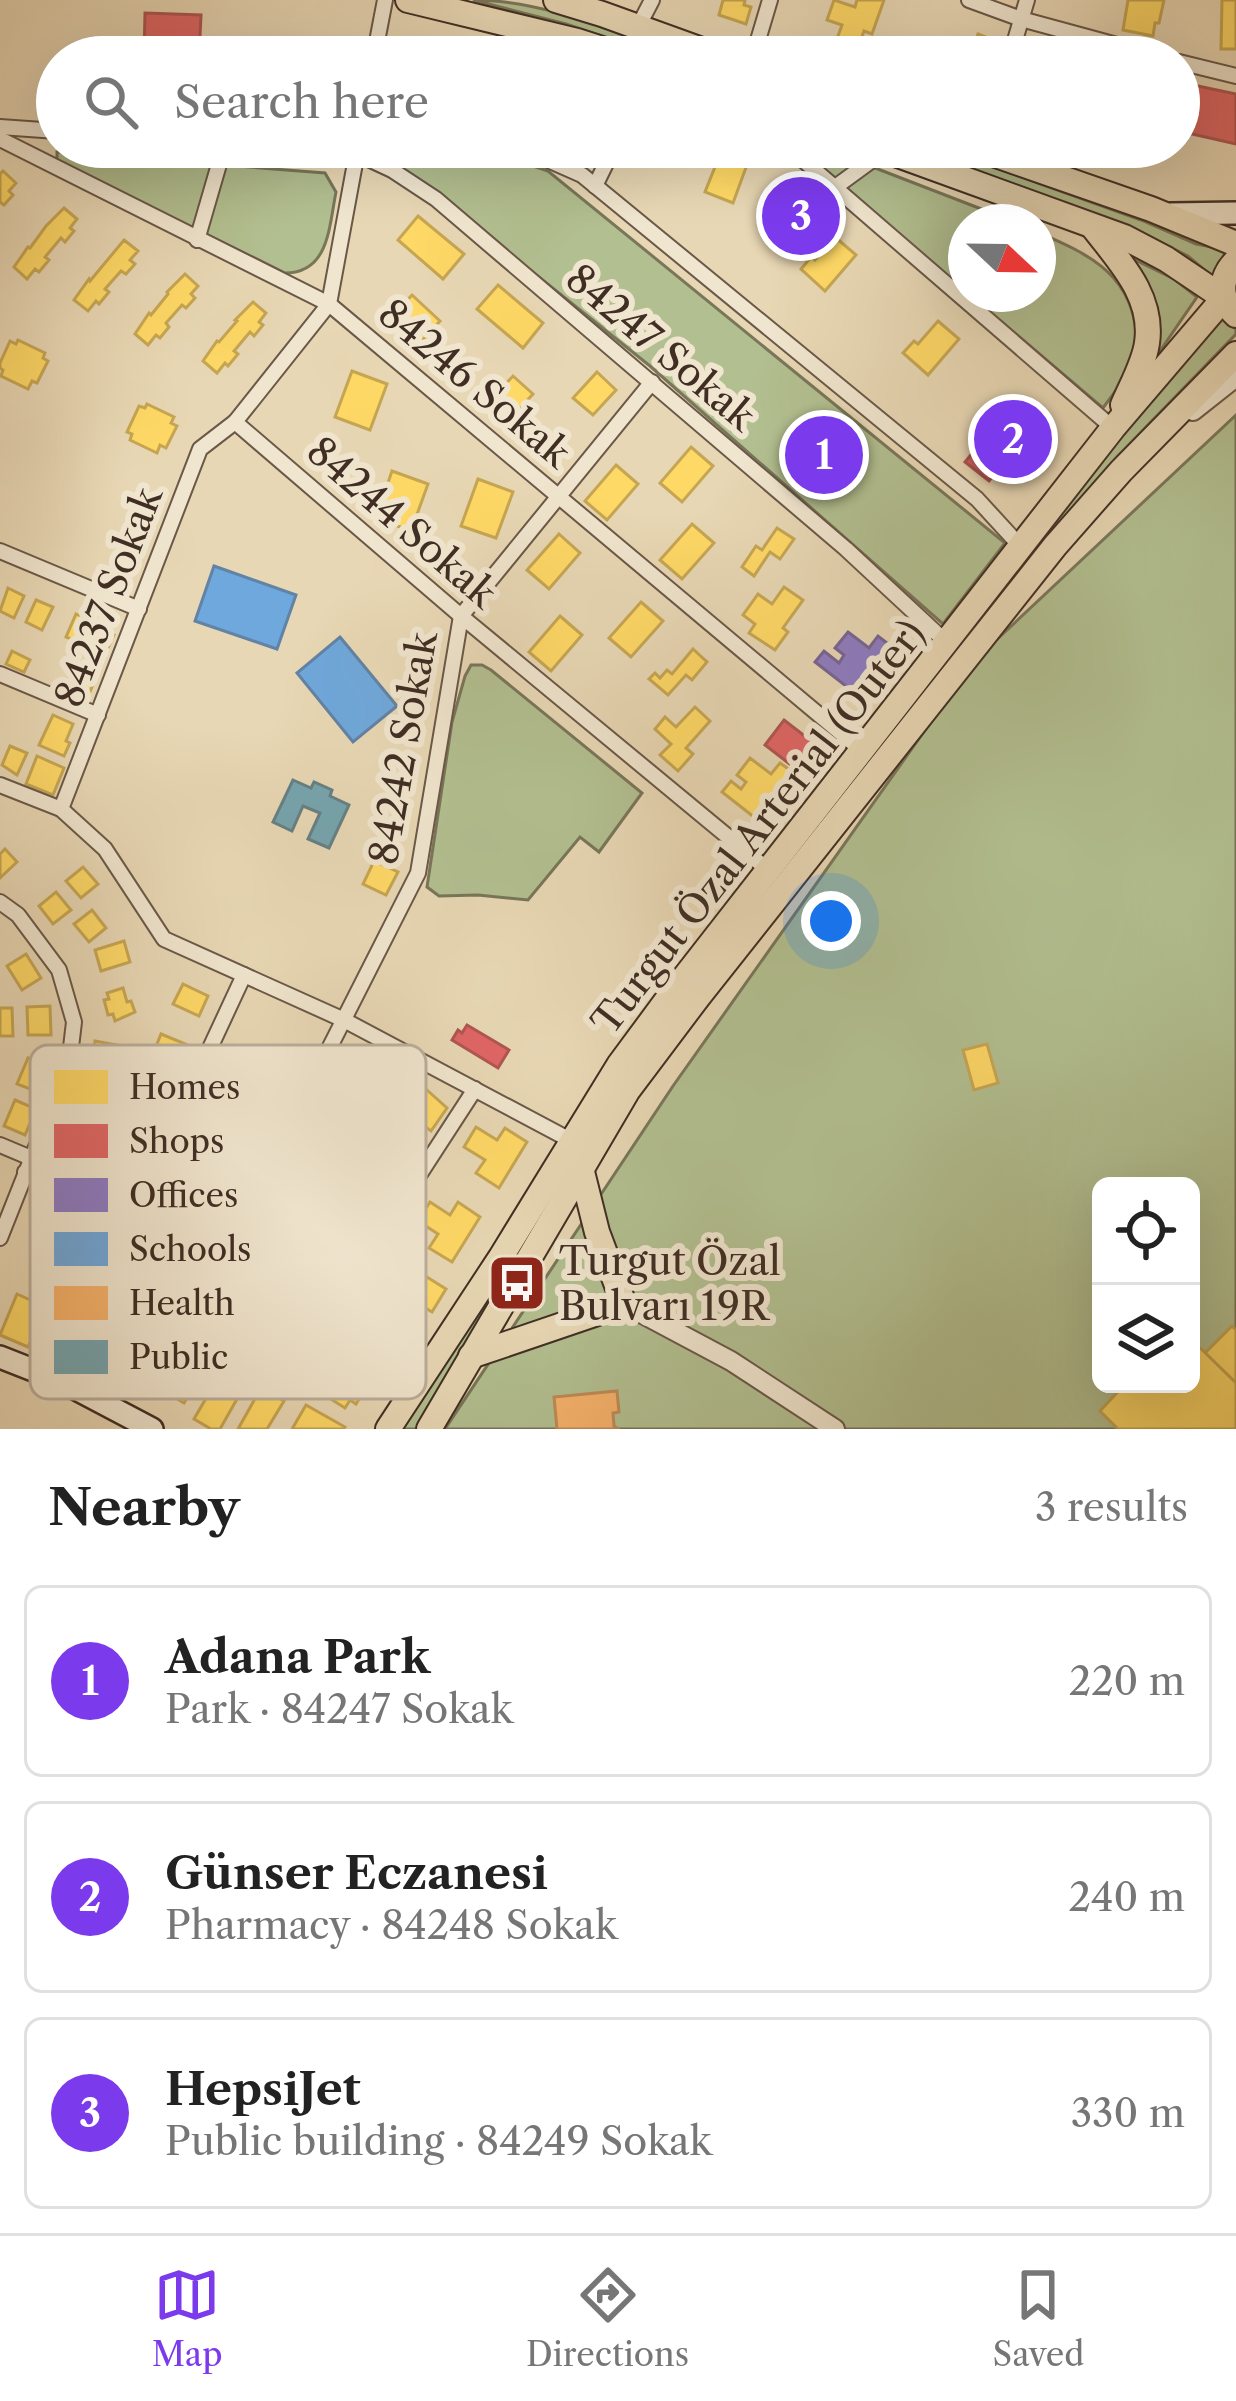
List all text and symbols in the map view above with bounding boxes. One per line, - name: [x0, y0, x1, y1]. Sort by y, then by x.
- search box: [36, 36, 1200, 168]
- icon: search: [78, 69, 144, 135]
- text: Search here: [174, 74, 429, 130]
- pin: 3: [762, 171, 840, 261]
- north arrow: [948, 204, 1056, 312]
- street label: 84247 Sokak: [557, 254, 767, 441]
- street label: 84246 Sokak: [369, 289, 582, 478]
- pin: 2: [974, 394, 1052, 484]
- pin: 1: [785, 410, 863, 500]
- street label: 84244 Sokak: [297, 427, 508, 618]
- street label: 84237 Sokak: [44, 479, 172, 714]
- street label: Turgut Özal Arterial (Outer): [581, 610, 935, 1044]
- street label: 84242 Sokak: [359, 626, 447, 868]
- your location: [801, 891, 861, 951]
- legend: [30, 1045, 426, 1399]
- text: Homes: [129, 1067, 240, 1108]
- text: Shops: [129, 1121, 224, 1162]
- text: Offices: [129, 1175, 238, 1216]
- map controls: [1092, 1177, 1200, 1393]
- button: locate: [1092, 1177, 1200, 1285]
- text: Schools: [129, 1229, 251, 1270]
- place label: Turgut Özal Bulvarı 19R: [559, 1237, 781, 1330]
- bus stop icon: Turgut Özal Bulvarı 19R: [486, 1252, 548, 1314]
- text: Health: [129, 1283, 235, 1324]
- button: layers: [1092, 1285, 1200, 1393]
- text: Public: [129, 1337, 228, 1378]
- text: Nearby: [48, 1476, 240, 1538]
- text: 3 results: [1035, 1483, 1188, 1531]
- text: Adana Park: [165, 1629, 430, 1685]
- text: 1: [81, 1657, 99, 1705]
- text: 220 m: [1069, 1657, 1185, 1705]
- text: Park · 84247 Sokak: [165, 1685, 513, 1733]
- text: Günser Eczanesi: [165, 1845, 548, 1901]
- text: 2: [78, 1873, 102, 1921]
- text: 240 m: [1069, 1873, 1185, 1921]
- text: Pharmacy · 84248 Sokak: [165, 1901, 617, 1949]
- text: HepsiJet: [165, 2061, 361, 2117]
- text: 3: [79, 2089, 101, 2137]
- text: 330 m: [1071, 2089, 1185, 2137]
- text: Public building · 84249 Sokak: [165, 2117, 712, 2165]
- tab: Map: [152, 2262, 223, 2375]
- tab: Directions: [526, 2262, 689, 2375]
- tab: Saved: [993, 2262, 1084, 2375]

